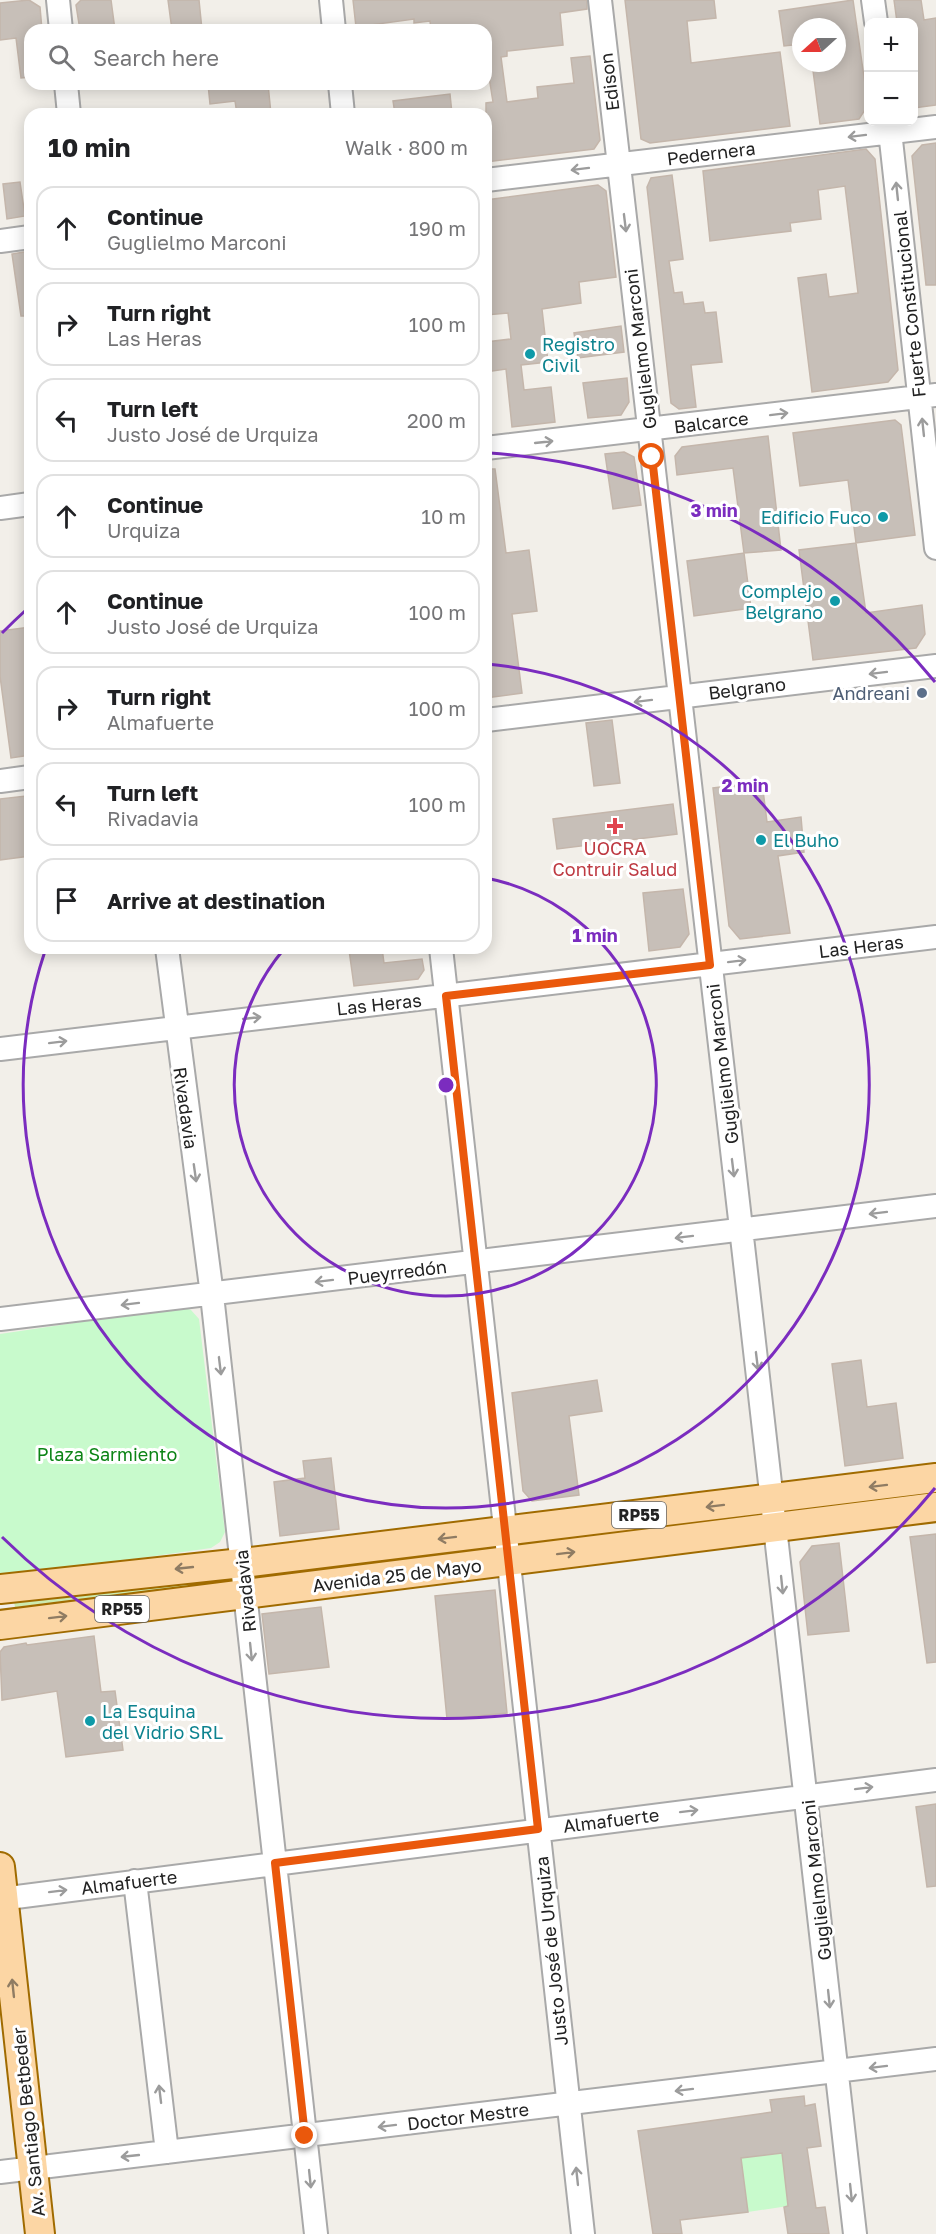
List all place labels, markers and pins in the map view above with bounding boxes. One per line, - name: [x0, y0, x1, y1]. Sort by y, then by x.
- place label: Registro Civil: [542, 333, 615, 376]
- marker: Registro Civil: [523, 347, 537, 361]
- place label: Edificio Fuco: [761, 506, 871, 528]
- marker: Edificio Fuco: [876, 510, 890, 524]
- place label: Complejo Belgrano: [741, 580, 823, 623]
- marker: Complejo Belgrano: [828, 594, 842, 608]
- place label: Andreani: [832, 682, 910, 704]
- marker: Andreani: [915, 686, 929, 700]
- marker: UOCRA Contruir Salud: [606, 817, 624, 835]
- place label: El Buho: [773, 829, 839, 851]
- marker: El Buho: [754, 833, 768, 847]
- place label: UOCRA Contruir Salud: [553, 837, 677, 880]
- centre of rings: [436, 1075, 456, 1095]
- place label: La Esquina del Vidrio SRL: [102, 1700, 223, 1743]
- marker: La Esquina del Vidrio SRL: [83, 1714, 97, 1728]

